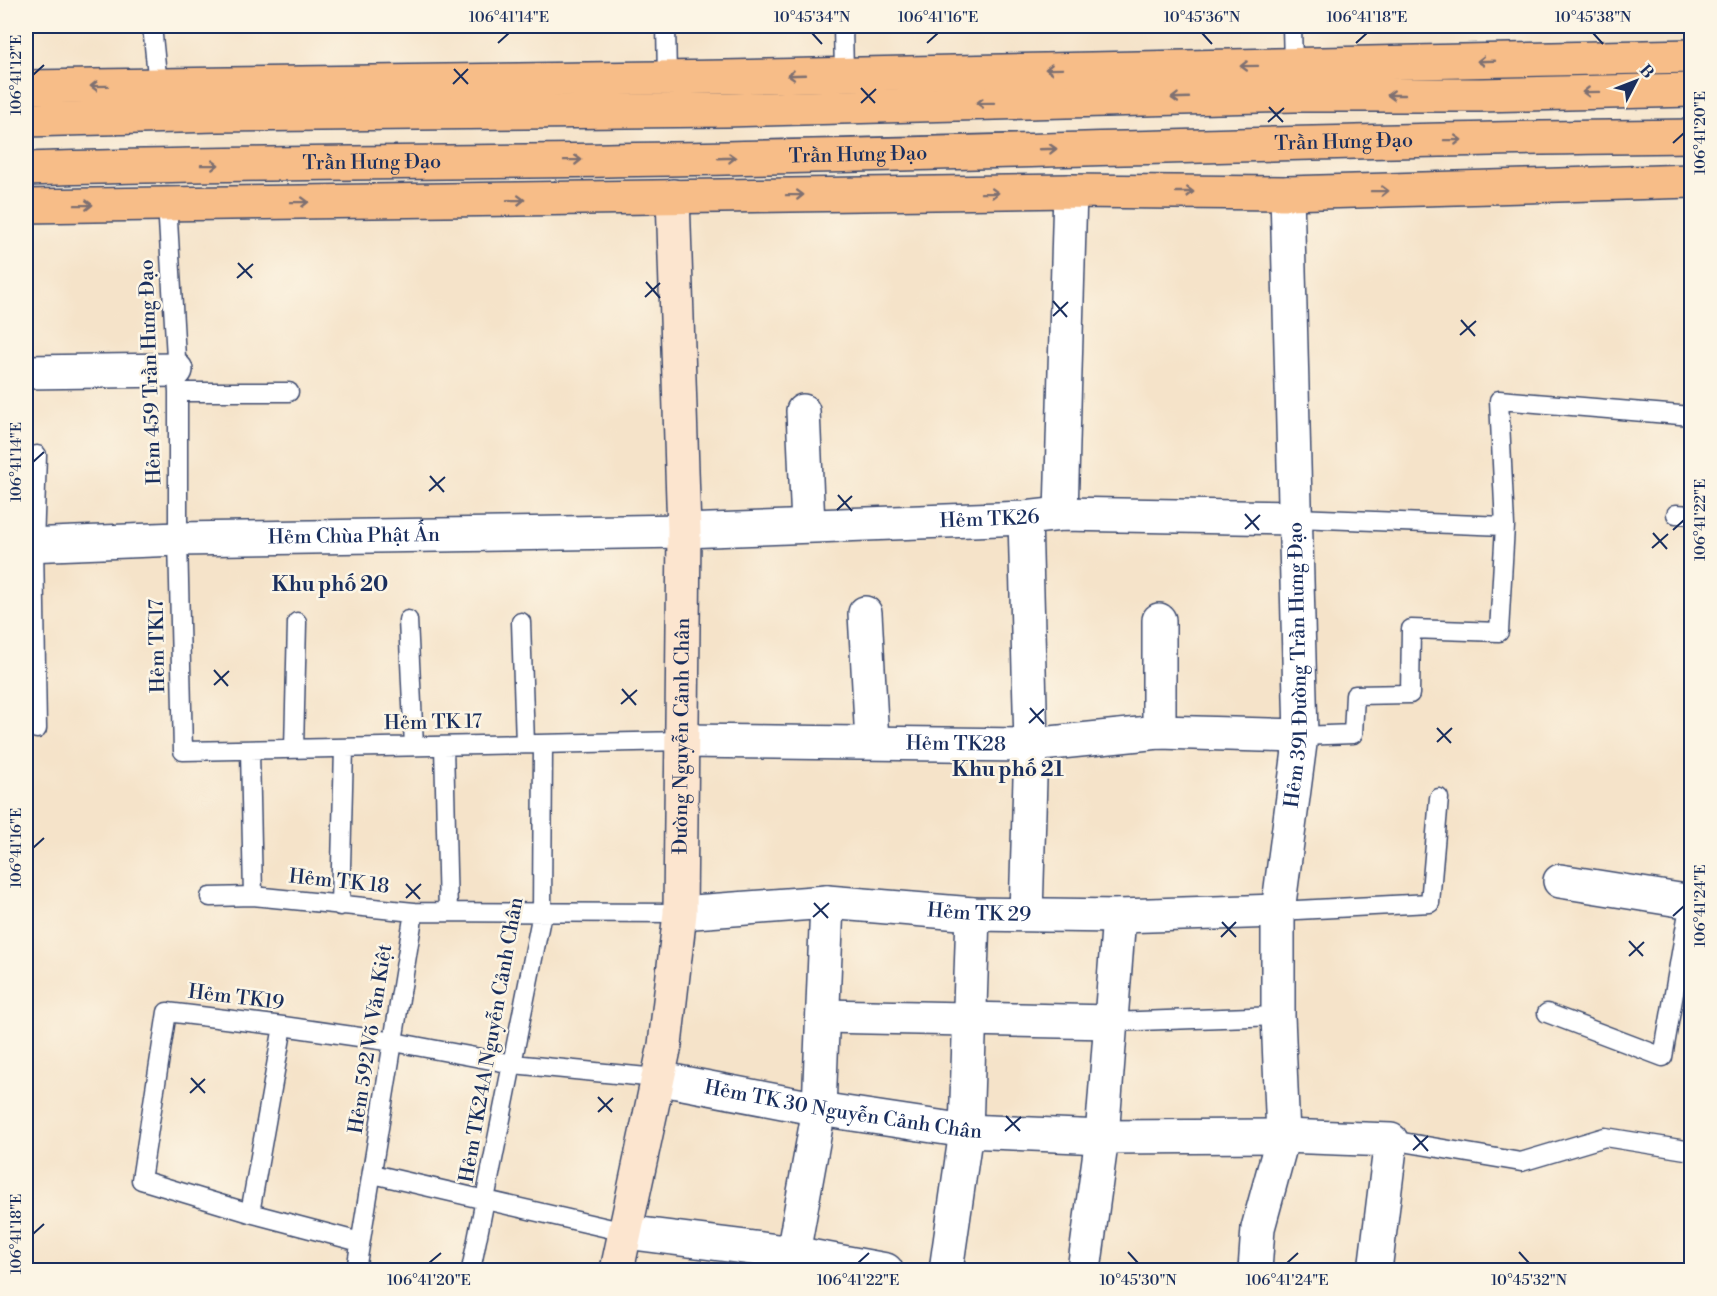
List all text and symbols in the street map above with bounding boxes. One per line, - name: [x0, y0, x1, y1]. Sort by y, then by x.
- text: 106°41'14"E: [469, 8, 549, 27]
- text: 10°45'34"N: [774, 8, 850, 27]
- text: 106°41'16"E: [898, 8, 978, 27]
- text: 10°45'36"N: [1164, 8, 1240, 27]
- text: 106°41'18"E: [1327, 8, 1407, 27]
- text: 10°45'38"N: [1555, 8, 1631, 27]
- text: 106°41'12"E: [7, 35, 26, 115]
- north arrow: [1606, 51, 1666, 111]
- one-way arrow: [1477, 56, 1497, 67]
- one-way arrow: [1240, 60, 1260, 71]
- text: B: [1635, 60, 1658, 83]
- one-way arrow: [1045, 63, 1065, 75]
- one-way arrow: [787, 70, 807, 81]
- one-way arrow: [90, 80, 110, 92]
- one-way arrow: [1582, 87, 1602, 98]
- one-way arrow: [1387, 89, 1407, 101]
- text: 106°41'20"E: [1691, 91, 1710, 175]
- one-way arrow: [1171, 92, 1191, 104]
- one-way arrow: [976, 97, 996, 109]
- street label: Trần Hưng Đạo: [1274, 128, 1413, 156]
- one-way arrow: [1443, 135, 1463, 146]
- street label: Trần Hưng Đạo: [788, 141, 928, 169]
- one-way arrow: [1038, 143, 1058, 155]
- street label: Trần Hưng Đạo: [302, 149, 441, 176]
- one-way arrow: [717, 152, 737, 163]
- one-way arrow: [562, 154, 582, 166]
- one-way arrow: [199, 159, 219, 171]
- one-way arrow: [1369, 185, 1389, 196]
- one-way arrow: [1174, 186, 1194, 198]
- one-way arrow: [979, 187, 999, 198]
- one-way arrow: [784, 190, 804, 201]
- one-way arrow: [505, 194, 525, 206]
- one-way arrow: [289, 196, 309, 208]
- one-way arrow: [73, 199, 93, 211]
- street label: Hẻm 459 Trần Hưng Đạo: [135, 259, 167, 485]
- text: 106°41'14"E: [7, 422, 26, 502]
- text: 106°41'22"E: [1691, 479, 1710, 561]
- street label: Hẻm TK26: [939, 504, 1041, 534]
- street label: Hẻm Chùa Phật Ấn: [268, 519, 440, 550]
- street label: Hẻm 391 Đường Trần Hưng Ðạo: [1279, 522, 1314, 809]
- district label: Khu phố 20: [272, 572, 388, 598]
- street label: Hẻm TK17: [145, 599, 171, 693]
- street label: Đường Nguyễn Cảnh Chân: [668, 618, 696, 854]
- street label: Hẻm TK 17: [384, 710, 482, 736]
- street label: Hẻm TK28: [906, 731, 1006, 757]
- district label: Khu phố 21: [952, 757, 1064, 783]
- text: 106°41'16"E: [7, 808, 26, 888]
- street label: Hẻm TK 18: [287, 864, 391, 900]
- text: 106°41'24"E: [1691, 864, 1710, 948]
- street label: Hẻm TK24A Nguyễn Cảnh Chân: [455, 895, 529, 1185]
- street label: Hẻm TK 29: [926, 898, 1031, 927]
- street label: Hẻm 592 Võ Văn Kiệt: [344, 943, 398, 1135]
- street label: Hẻm TK19: [187, 980, 285, 1016]
- street label: Hẻm TK 30 Nguyễn Cảnh Chân: [702, 1075, 982, 1144]
- text: 106°41'18"E: [7, 1194, 26, 1274]
- text: 106°41'20"E: [387, 1271, 471, 1290]
- text: 106°41'22"E: [817, 1271, 899, 1290]
- text: 10°45'30"N: [1099, 1271, 1177, 1290]
- text: 106°41'24"E: [1245, 1271, 1329, 1290]
- text: 10°45'32"N: [1491, 1271, 1567, 1290]

